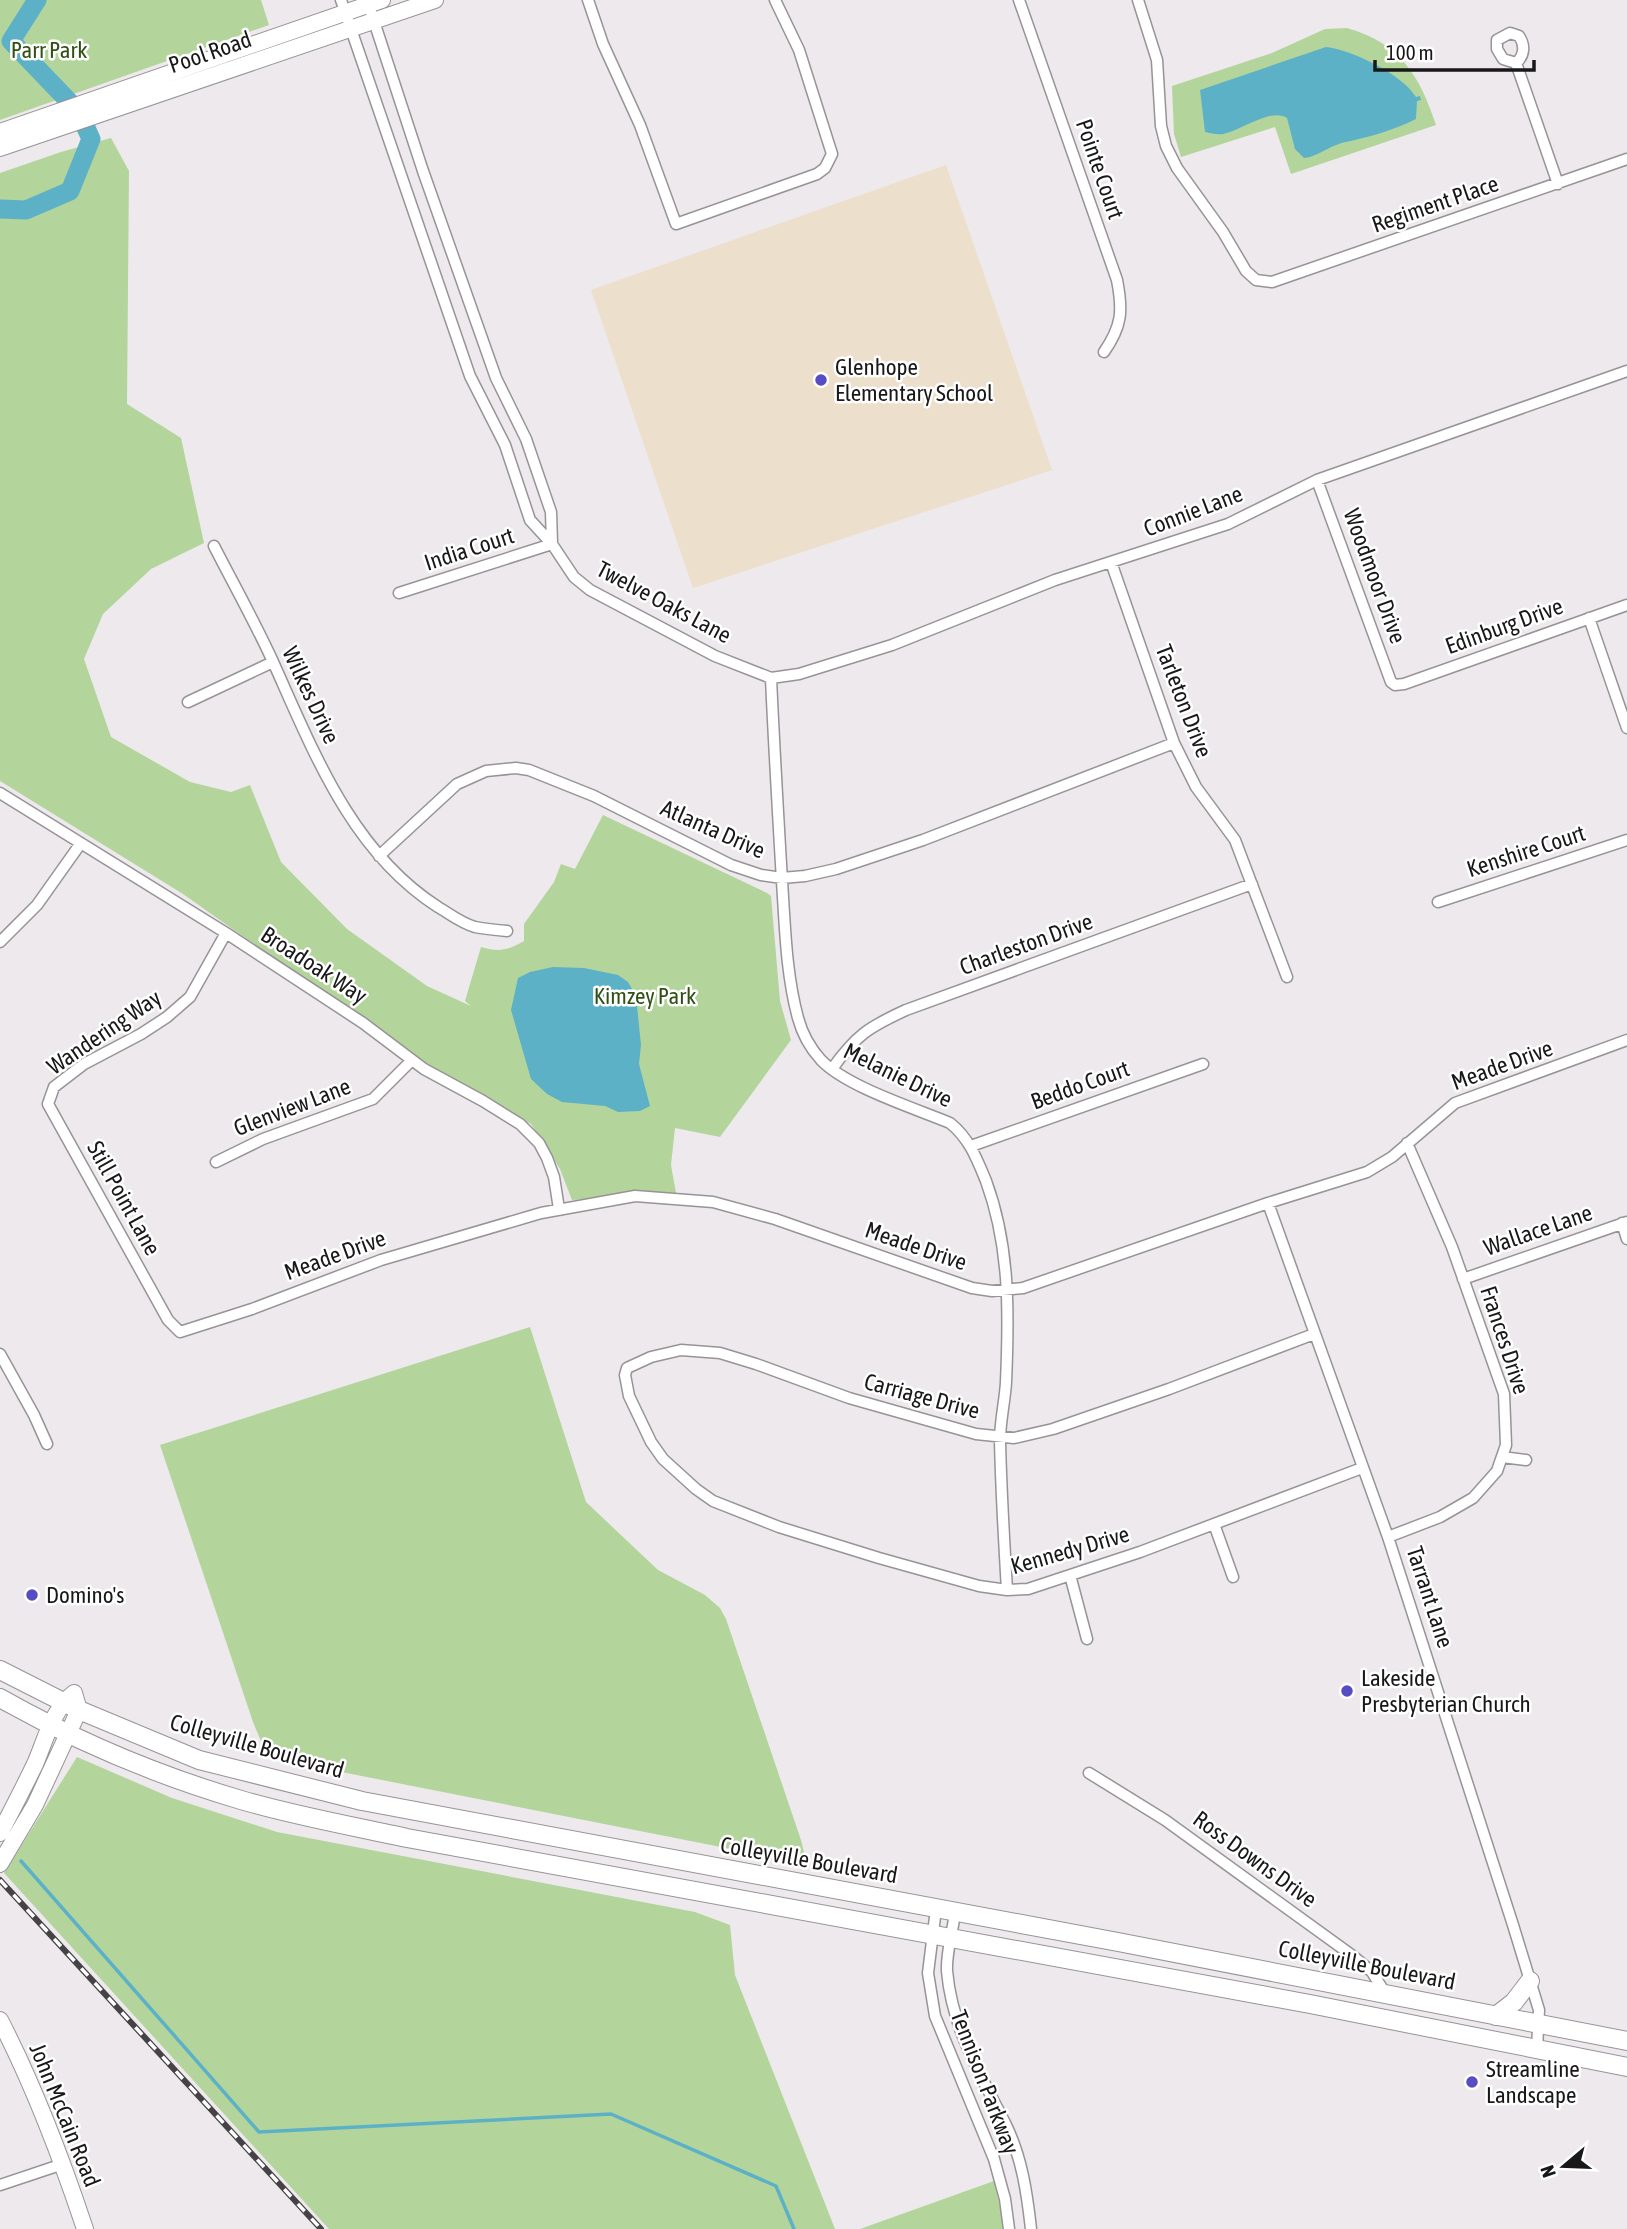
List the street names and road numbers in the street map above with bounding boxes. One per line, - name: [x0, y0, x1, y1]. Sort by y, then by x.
- street label: Pool Road: [165, 26, 255, 78]
- street label: Pointe Court: [1071, 116, 1129, 222]
- street label: Regiment Place: [1368, 170, 1502, 238]
- street label: Connie Lane: [1140, 480, 1246, 542]
- street label: Woodmoor Drive: [1339, 505, 1411, 647]
- street label: India Court: [421, 522, 517, 576]
- street label: Twelve Oaks Lane: [592, 556, 736, 648]
- street label: Edinburg Drive: [1442, 593, 1566, 659]
- street label: Tarleton Drive: [1151, 641, 1217, 761]
- street label: Wilkes Drive: [277, 642, 345, 748]
- street label: Atlanta Drive: [657, 795, 769, 863]
- street label: Kenshire Court: [1464, 820, 1588, 882]
- street label: Charleston Drive: [956, 908, 1096, 980]
- street label: Broadoak Way: [256, 921, 372, 1009]
- street label: Wandering Way: [42, 984, 166, 1080]
- street label: Meade Drive: [1448, 1035, 1556, 1095]
- street label: Melanie Drive: [840, 1038, 956, 1112]
- street label: Beddo Court: [1027, 1055, 1133, 1115]
- street label: Glenview Lane: [230, 1073, 354, 1141]
- street label: Still Point Lane: [82, 1137, 166, 1259]
- street label: Wallace Lane: [1480, 1199, 1596, 1261]
- street label: Meade Drive: [862, 1217, 970, 1275]
- street label: Meade Drive: [281, 1225, 389, 1285]
- street label: Frances Drive: [1475, 1283, 1535, 1397]
- street label: Carriage Drive: [862, 1368, 982, 1424]
- street label: Kennedy Drive: [1008, 1521, 1132, 1579]
- street label: Tarrant Lane: [1401, 1543, 1459, 1651]
- street label: Colleyville Boulevard: [167, 1709, 347, 1783]
- street label: Ross Downs Drive: [1188, 1806, 1322, 1912]
- street label: Colleyville Boulevard: [718, 1832, 900, 1888]
- street label: Colleyville Boulevard: [1276, 1935, 1458, 1995]
- street label: Tennison Parkway: [946, 2006, 1024, 2158]
- street label: John McCain Road: [24, 2040, 106, 2190]

